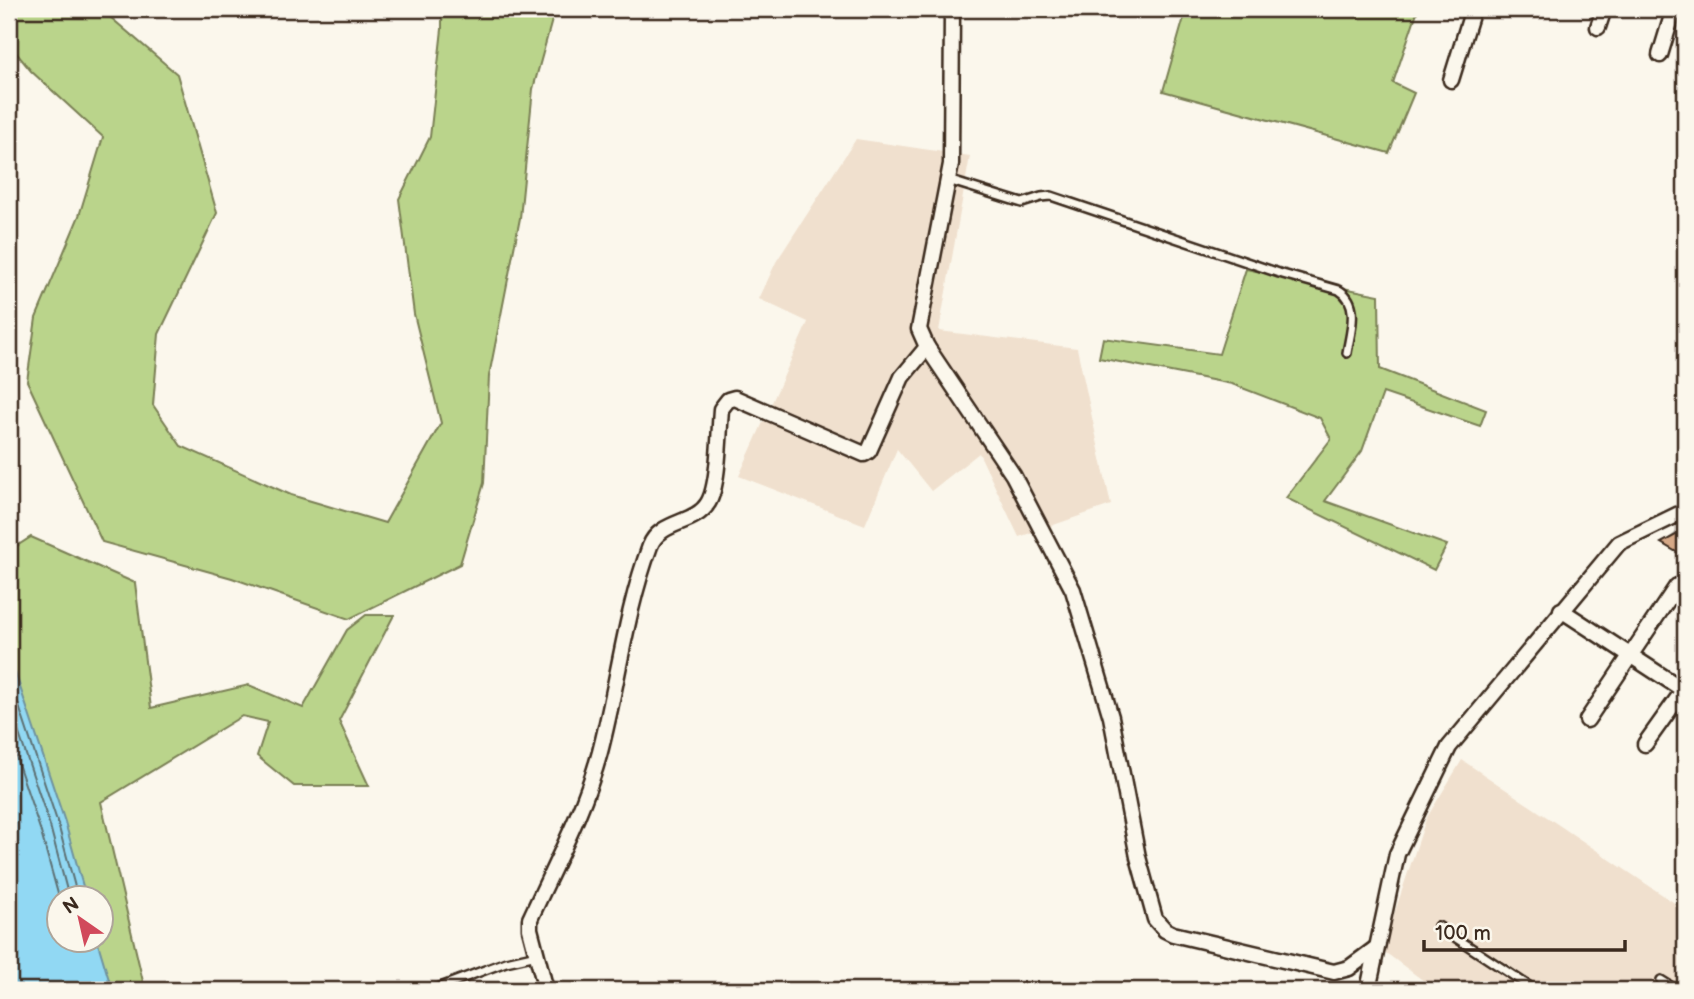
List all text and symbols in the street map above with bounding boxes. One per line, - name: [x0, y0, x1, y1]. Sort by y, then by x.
- north arrow: [46, 884, 116, 954]
- text: N: [59, 893, 84, 920]
- scale bar: [1424, 908, 1626, 952]
- text: 100 m: [1435, 921, 1491, 946]

